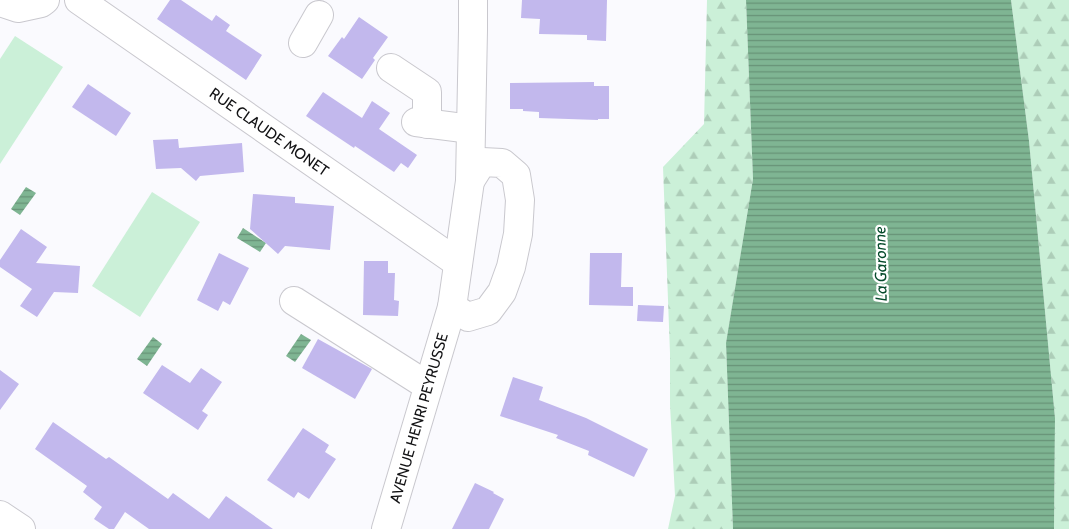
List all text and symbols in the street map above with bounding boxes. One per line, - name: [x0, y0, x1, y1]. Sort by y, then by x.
- street label: RUE CLAUDE MONET: [206, 84, 332, 180]
- water label: La Garonne: [870, 226, 891, 302]
- street label: AVENUE HENRI PEYRUSSE: [386, 331, 452, 505]

